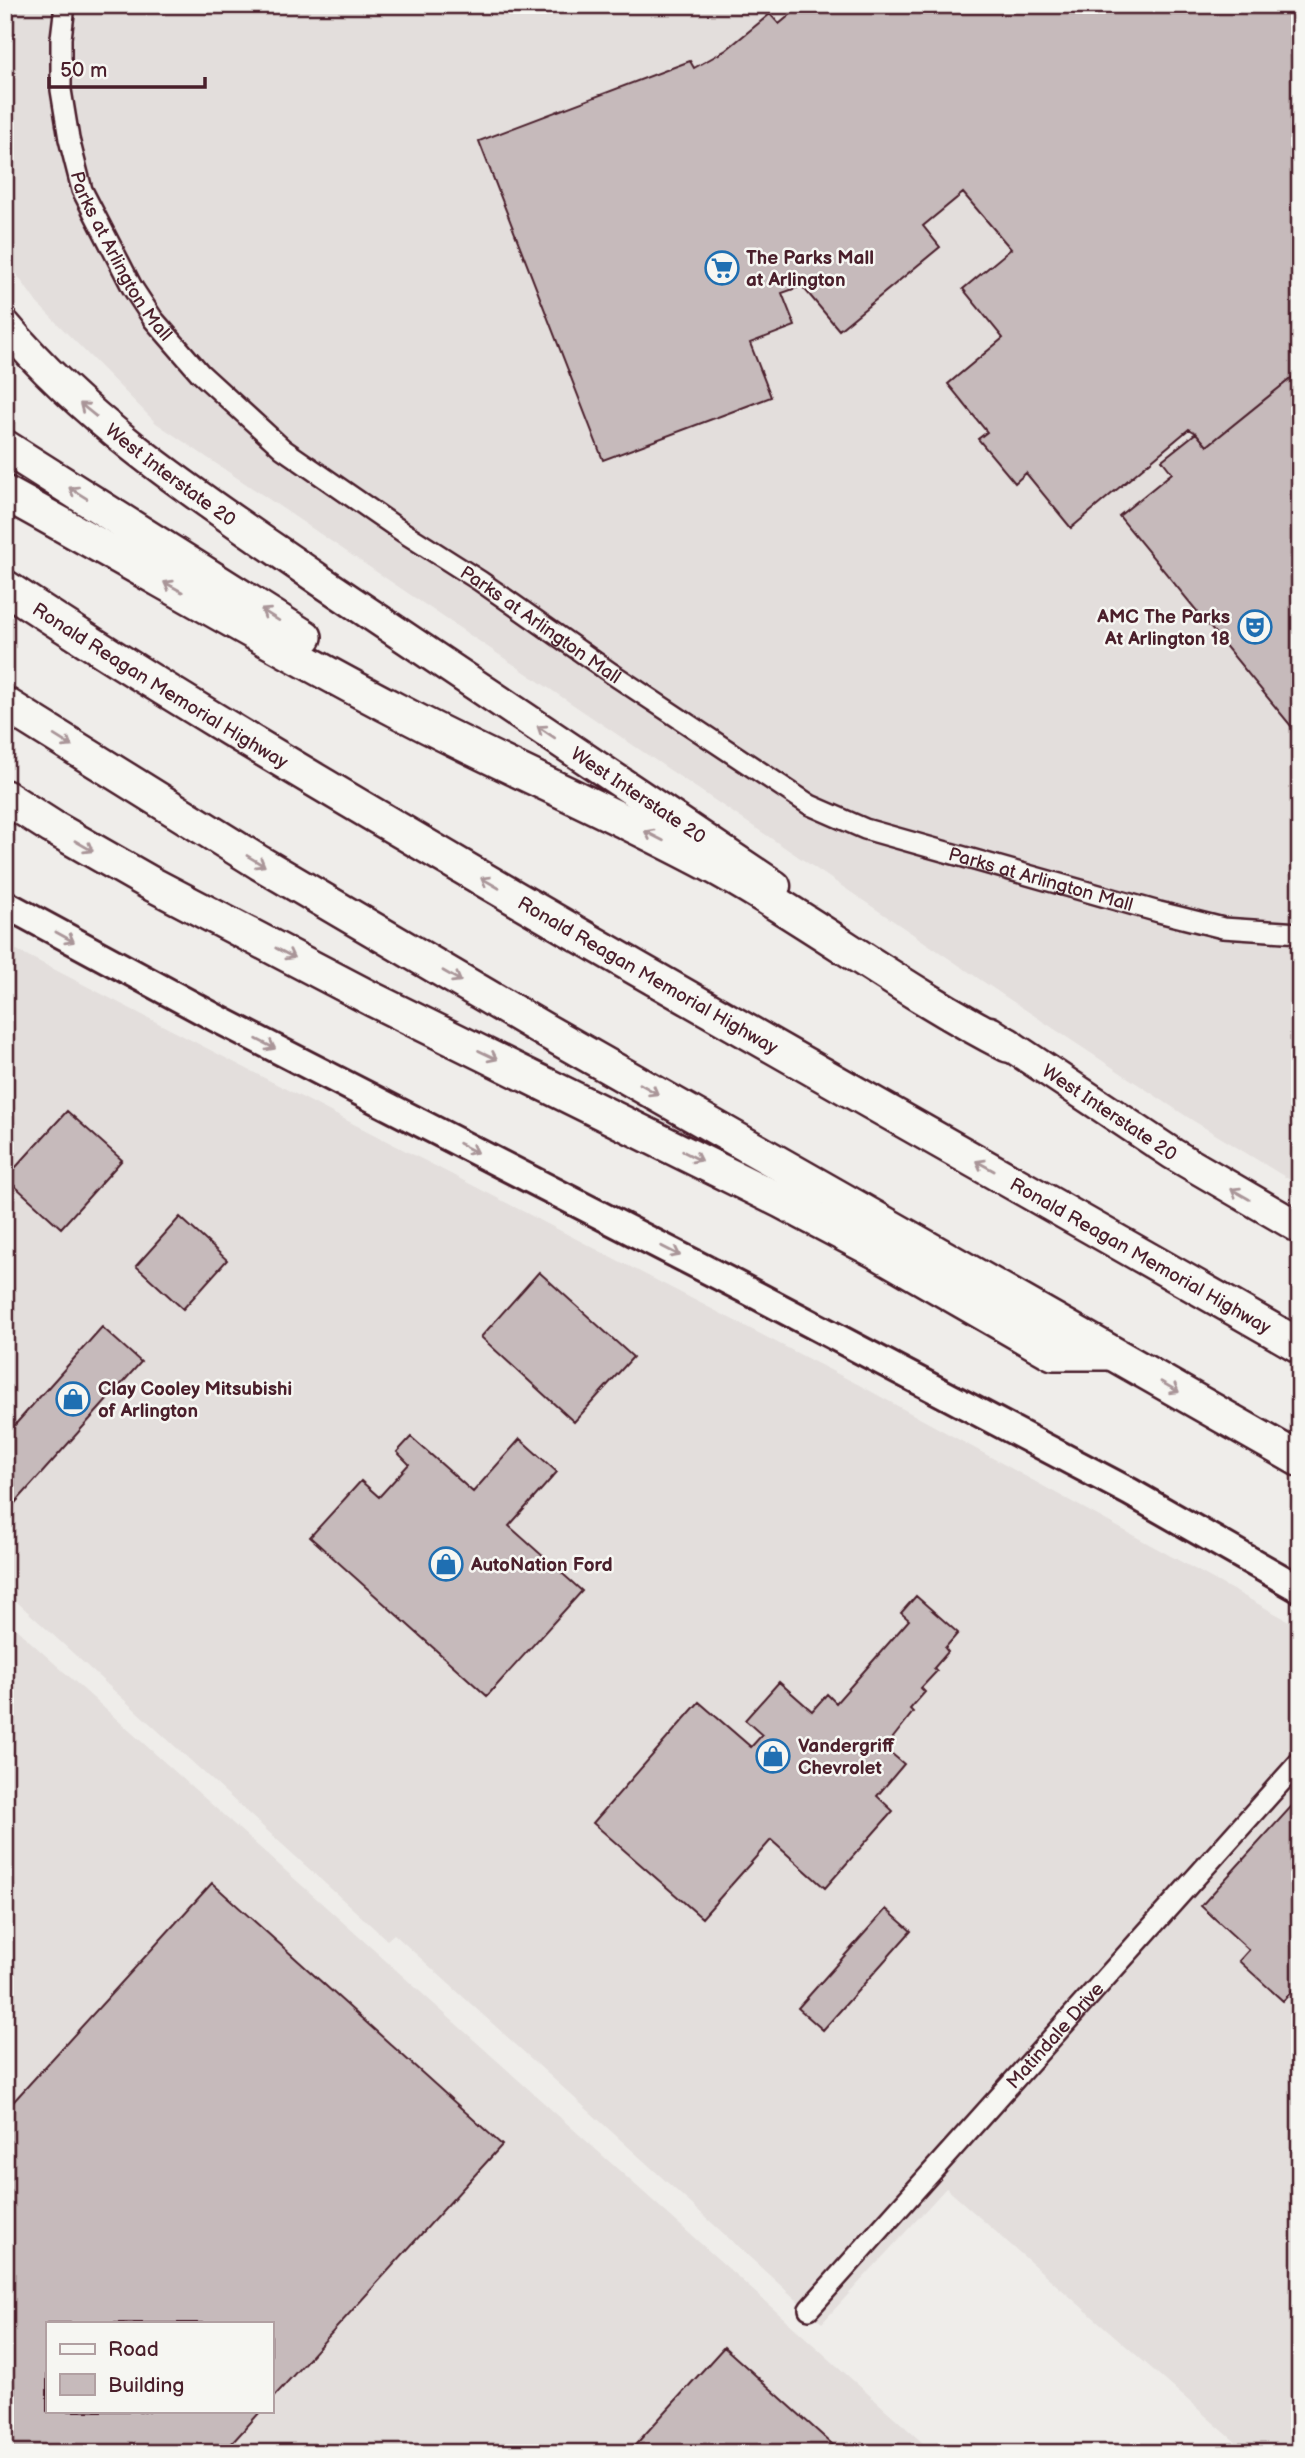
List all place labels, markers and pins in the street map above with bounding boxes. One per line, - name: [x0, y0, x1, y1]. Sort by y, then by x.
- place label: The Parks Mall at Arlington: [746, 247, 874, 292]
- supermarket icon: The Parks Mall at Arlington: [703, 249, 741, 287]
- place label: AMC The Parks At Arlington 18: [1096, 606, 1230, 651]
- theatre icon: AMC The Parks At Arlington 18: [1236, 608, 1274, 646]
- place label: Clay Cooley Mitsubishi of Arlington: [98, 1378, 292, 1423]
- shop icon: Clay Cooley Mitsubishi of Arlington: [54, 1380, 92, 1418]
- shop icon: AutoNation Ford: [427, 1545, 465, 1583]
- place label: AutoNation Ford: [470, 1554, 613, 1577]
- place label: Vandergriff Chevrolet: [798, 1735, 895, 1780]
- shop icon: Vandergriff Chevrolet: [754, 1737, 792, 1775]

